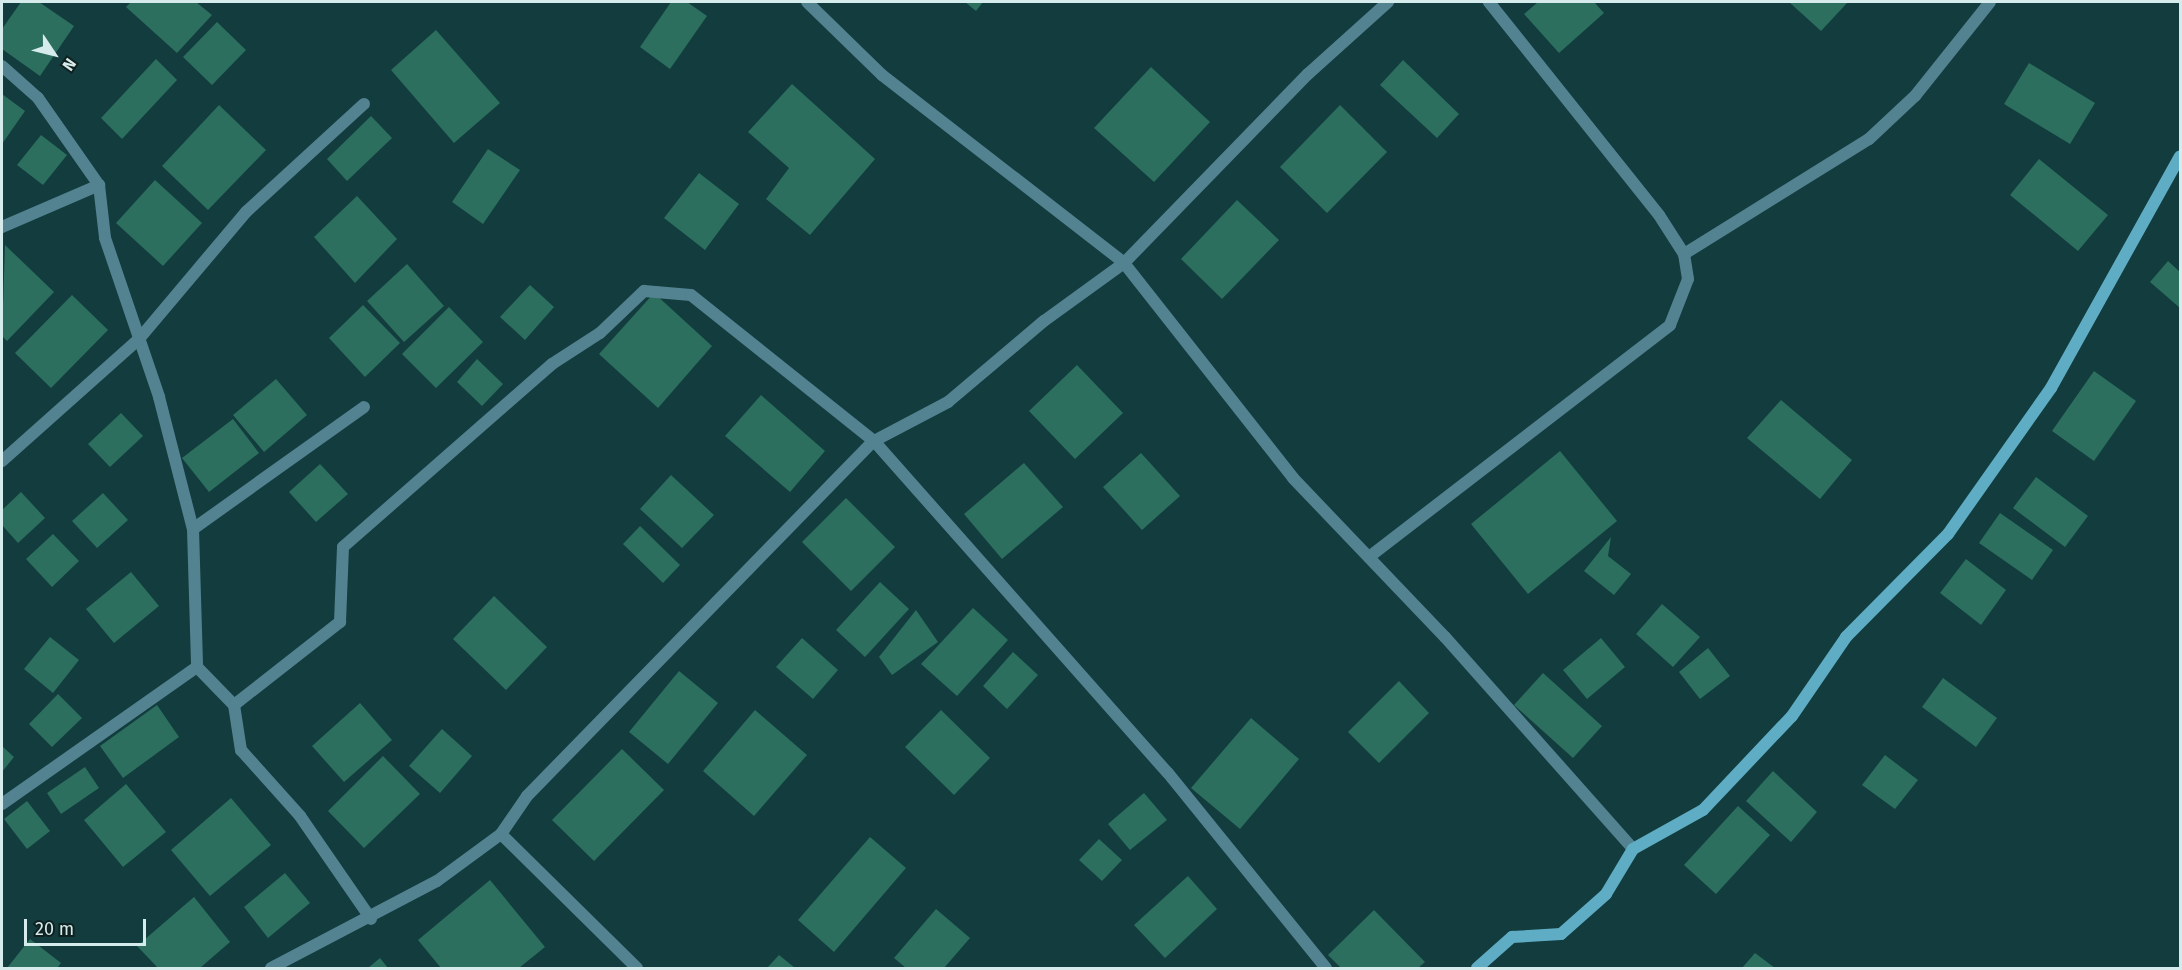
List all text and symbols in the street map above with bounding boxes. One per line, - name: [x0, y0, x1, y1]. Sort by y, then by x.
- north arrow: [24, 24, 84, 84]
- text: N: [58, 55, 80, 74]
- scale bar: [27, 907, 148, 945]
- text: 20 m: [35, 918, 74, 940]

